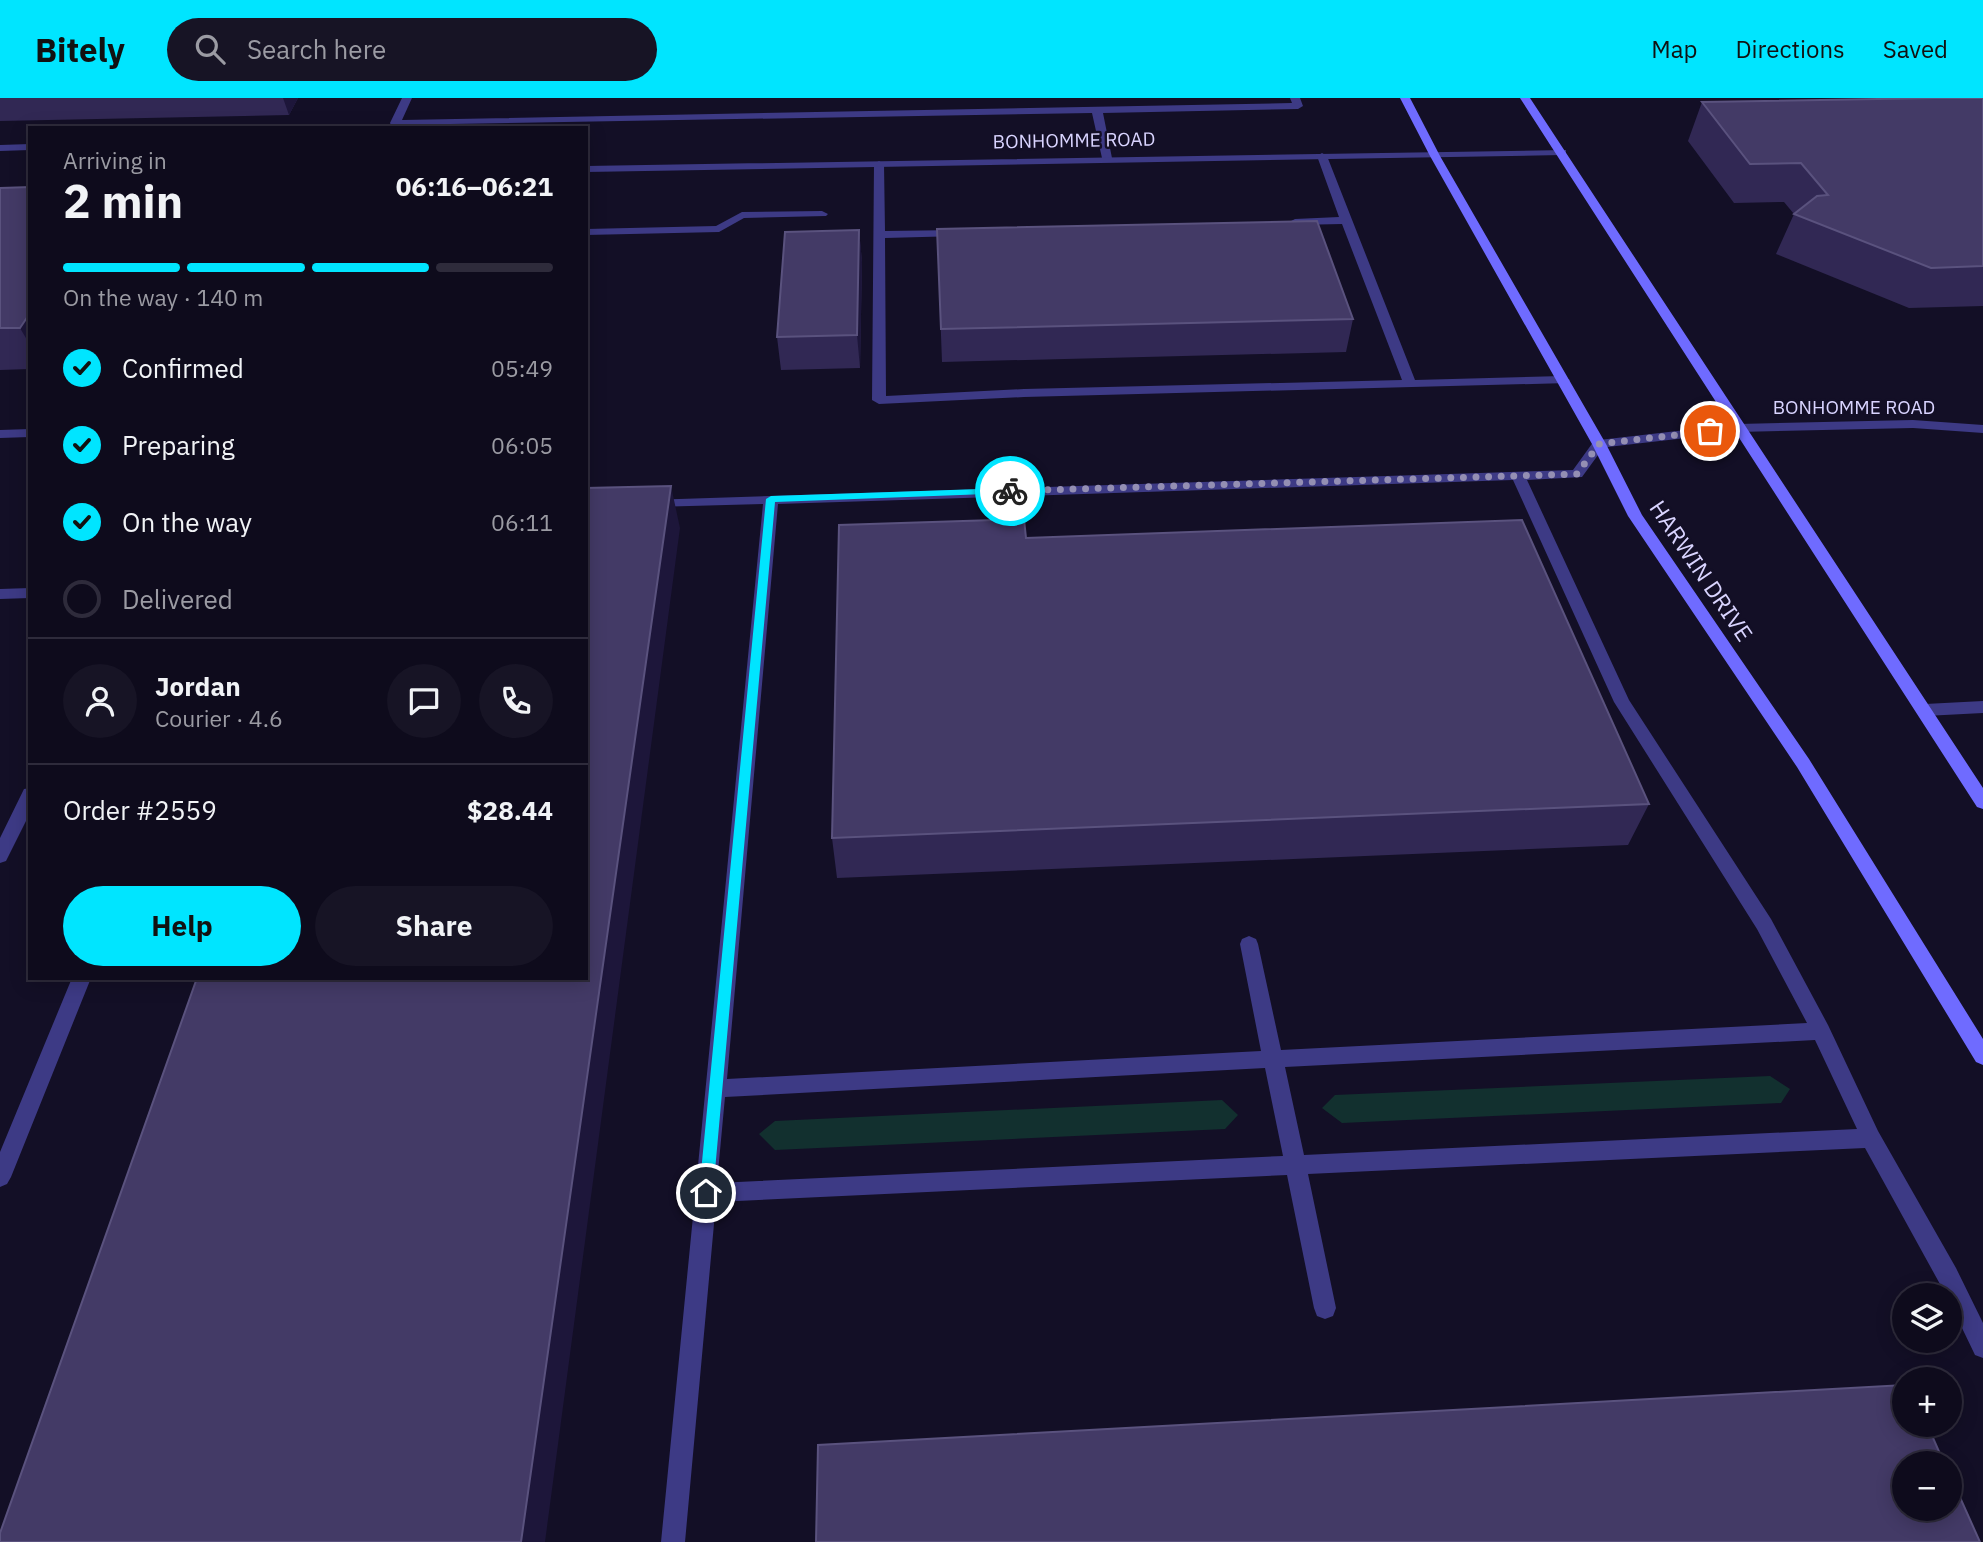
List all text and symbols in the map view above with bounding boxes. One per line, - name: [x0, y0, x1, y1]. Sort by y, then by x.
- search box: [167, 18, 657, 81]
- text: Bitely: [35, 28, 125, 71]
- icon: search: [191, 30, 229, 68]
- text: Search here: [247, 32, 386, 66]
- text: Map: [1651, 33, 1697, 65]
- text: Directions: [1735, 33, 1845, 65]
- text: Saved: [1883, 33, 1948, 65]
- street label: BONHOMME ROAD: [992, 127, 1156, 153]
- text: Arriving in: [63, 145, 167, 175]
- text: 06:16–06:21: [396, 169, 553, 203]
- text: 2 min: [63, 171, 183, 231]
- text: On the way · 140 m: [63, 282, 263, 312]
- icon: check: [63, 349, 101, 387]
- text: Confirmed: [122, 351, 244, 385]
- text: 05:49: [491, 353, 553, 383]
- street label: BONHOMME ROAD: [1773, 395, 1935, 419]
- pin: [1680, 401, 1740, 461]
- icon: bag: [1691, 412, 1729, 450]
- icon: check: [63, 426, 101, 464]
- text: Preparing: [122, 428, 235, 462]
- text: 06:05: [491, 430, 553, 460]
- courier: [975, 456, 1045, 526]
- icon: bike: [991, 472, 1029, 510]
- street label: HARWIN DRIVE: [1644, 494, 1760, 647]
- icon: check: [63, 503, 101, 541]
- text: On the way: [122, 505, 252, 539]
- text: 06:11: [491, 507, 553, 537]
- text: Delivered: [122, 582, 233, 616]
- button: person: [63, 664, 137, 738]
- button: chat: [387, 664, 461, 738]
- button: phone: [479, 664, 553, 738]
- text: Jordan: [155, 669, 241, 703]
- text: Courier · 4.6: [155, 703, 283, 733]
- text: Order #2559: [63, 793, 217, 827]
- text: $28.44: [467, 793, 553, 827]
- button: Help: [63, 886, 301, 966]
- button: Share: [315, 886, 553, 966]
- pin: [676, 1163, 736, 1223]
- icon: home: [687, 1174, 725, 1212]
- map controls: [1892, 1283, 1962, 1521]
- button: layers: [1892, 1283, 1962, 1353]
- button: +: [1892, 1367, 1962, 1437]
- button: −: [1892, 1451, 1962, 1521]

